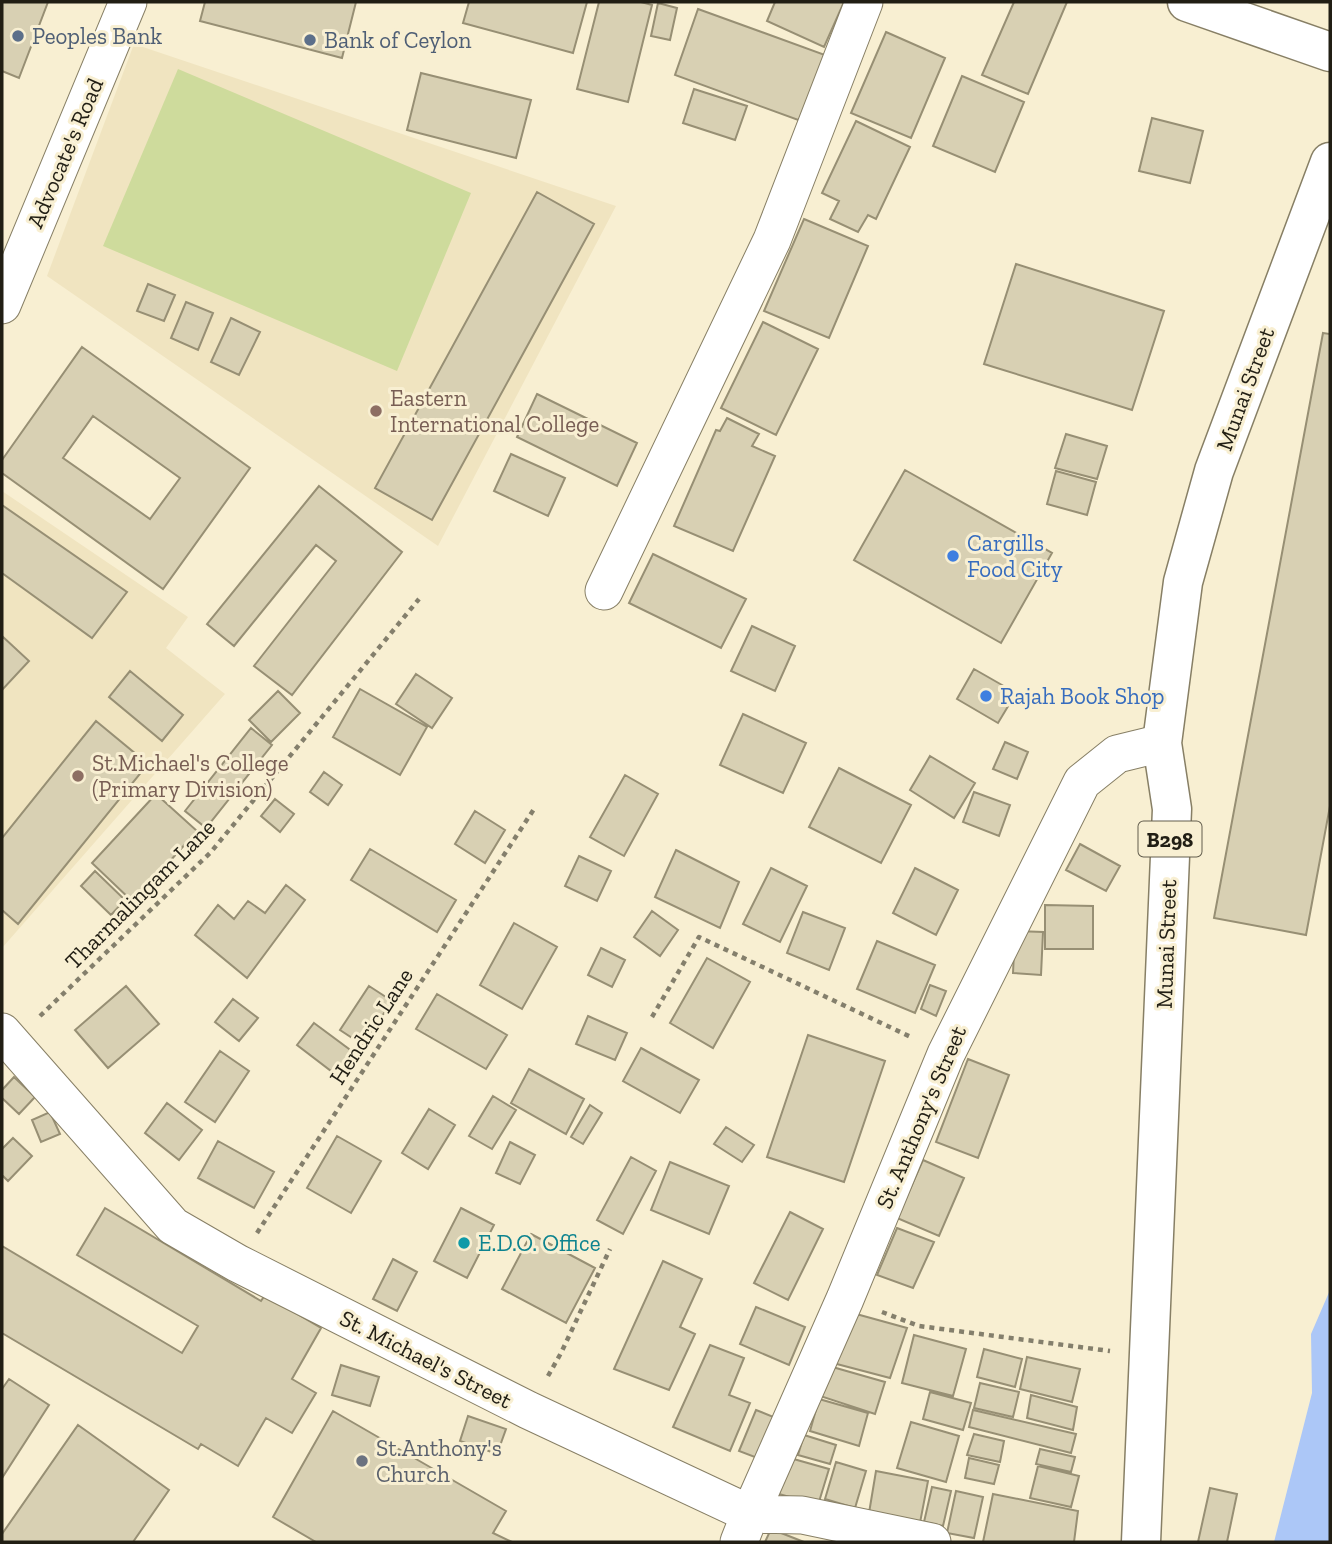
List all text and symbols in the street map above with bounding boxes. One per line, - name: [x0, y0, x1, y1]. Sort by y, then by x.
- place label: Peoples Bank: [32, 22, 162, 50]
- place label: Bank of Ceylon: [324, 26, 472, 54]
- marker: Peoples Bank: [10, 28, 26, 44]
- marker: Bank of Ceylon: [302, 32, 318, 48]
- street label: Advocate's Road: [21, 73, 109, 232]
- street label: Munai Street: [1210, 323, 1280, 455]
- place label: Eastern International College: [390, 384, 599, 438]
- marker: Eastern International College: [368, 403, 384, 419]
- place label: Cargills Food City: [967, 529, 1063, 583]
- marker: Cargills Food City: [945, 548, 961, 564]
- place label: Rajah Book Shop: [1000, 682, 1164, 710]
- marker: Rajah Book Shop: [978, 688, 994, 704]
- place label: St.Michael's College (Primary Division): [92, 749, 289, 803]
- marker: St.Michael's College (Primary Division): [70, 768, 86, 784]
- street label: Tharmalingam Lane: [59, 813, 221, 975]
- road number: B298: [1138, 822, 1202, 856]
- street label: Munai Street: [1150, 878, 1182, 1009]
- street label: Hendric Lane: [323, 963, 419, 1089]
- street label: St. Anthony's Street: [870, 1021, 972, 1213]
- place label: E.D.O. Office: [478, 1229, 600, 1257]
- marker: E.D.O. Office: [456, 1235, 472, 1251]
- street label: St. Michael's Street: [335, 1304, 517, 1415]
- place label: St.Anthony's Church: [376, 1434, 502, 1488]
- marker: St.Anthony's Church: [354, 1453, 370, 1469]

